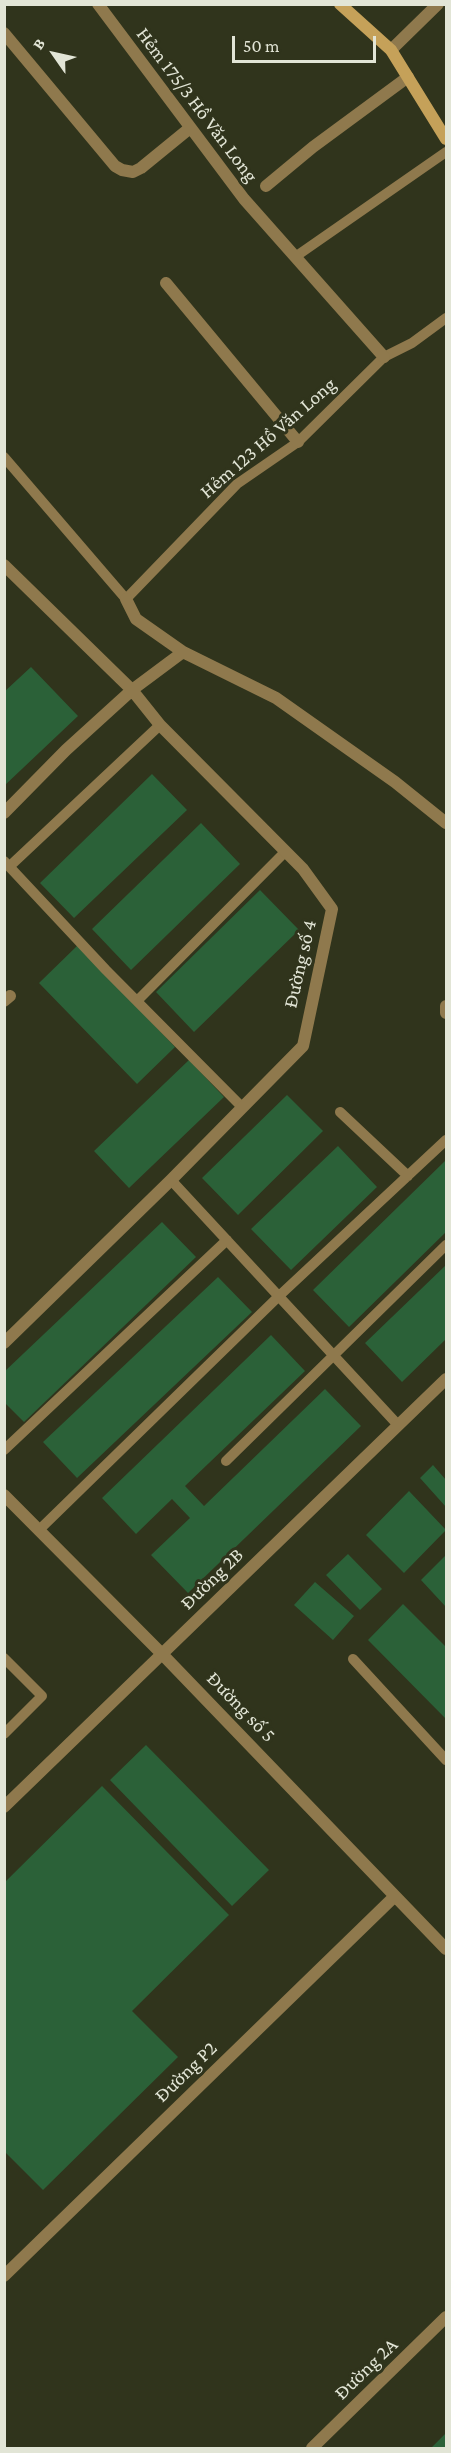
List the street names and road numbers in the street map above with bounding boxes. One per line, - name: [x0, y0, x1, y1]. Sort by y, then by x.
- street label: Hẻm 175/3 Hồ Văn Long: [131, 23, 263, 187]
- street label: Hẻm 123 Hồ Văn Long: [195, 372, 341, 504]
- street label: Đường số 4: [278, 918, 322, 1010]
- street label: Đường 2B: [175, 1543, 249, 1615]
- street label: Đường số 5: [201, 1667, 281, 1747]
- street label: Đường P2: [150, 2036, 222, 2108]
- street label: Đường 2A: [329, 2333, 403, 2405]

